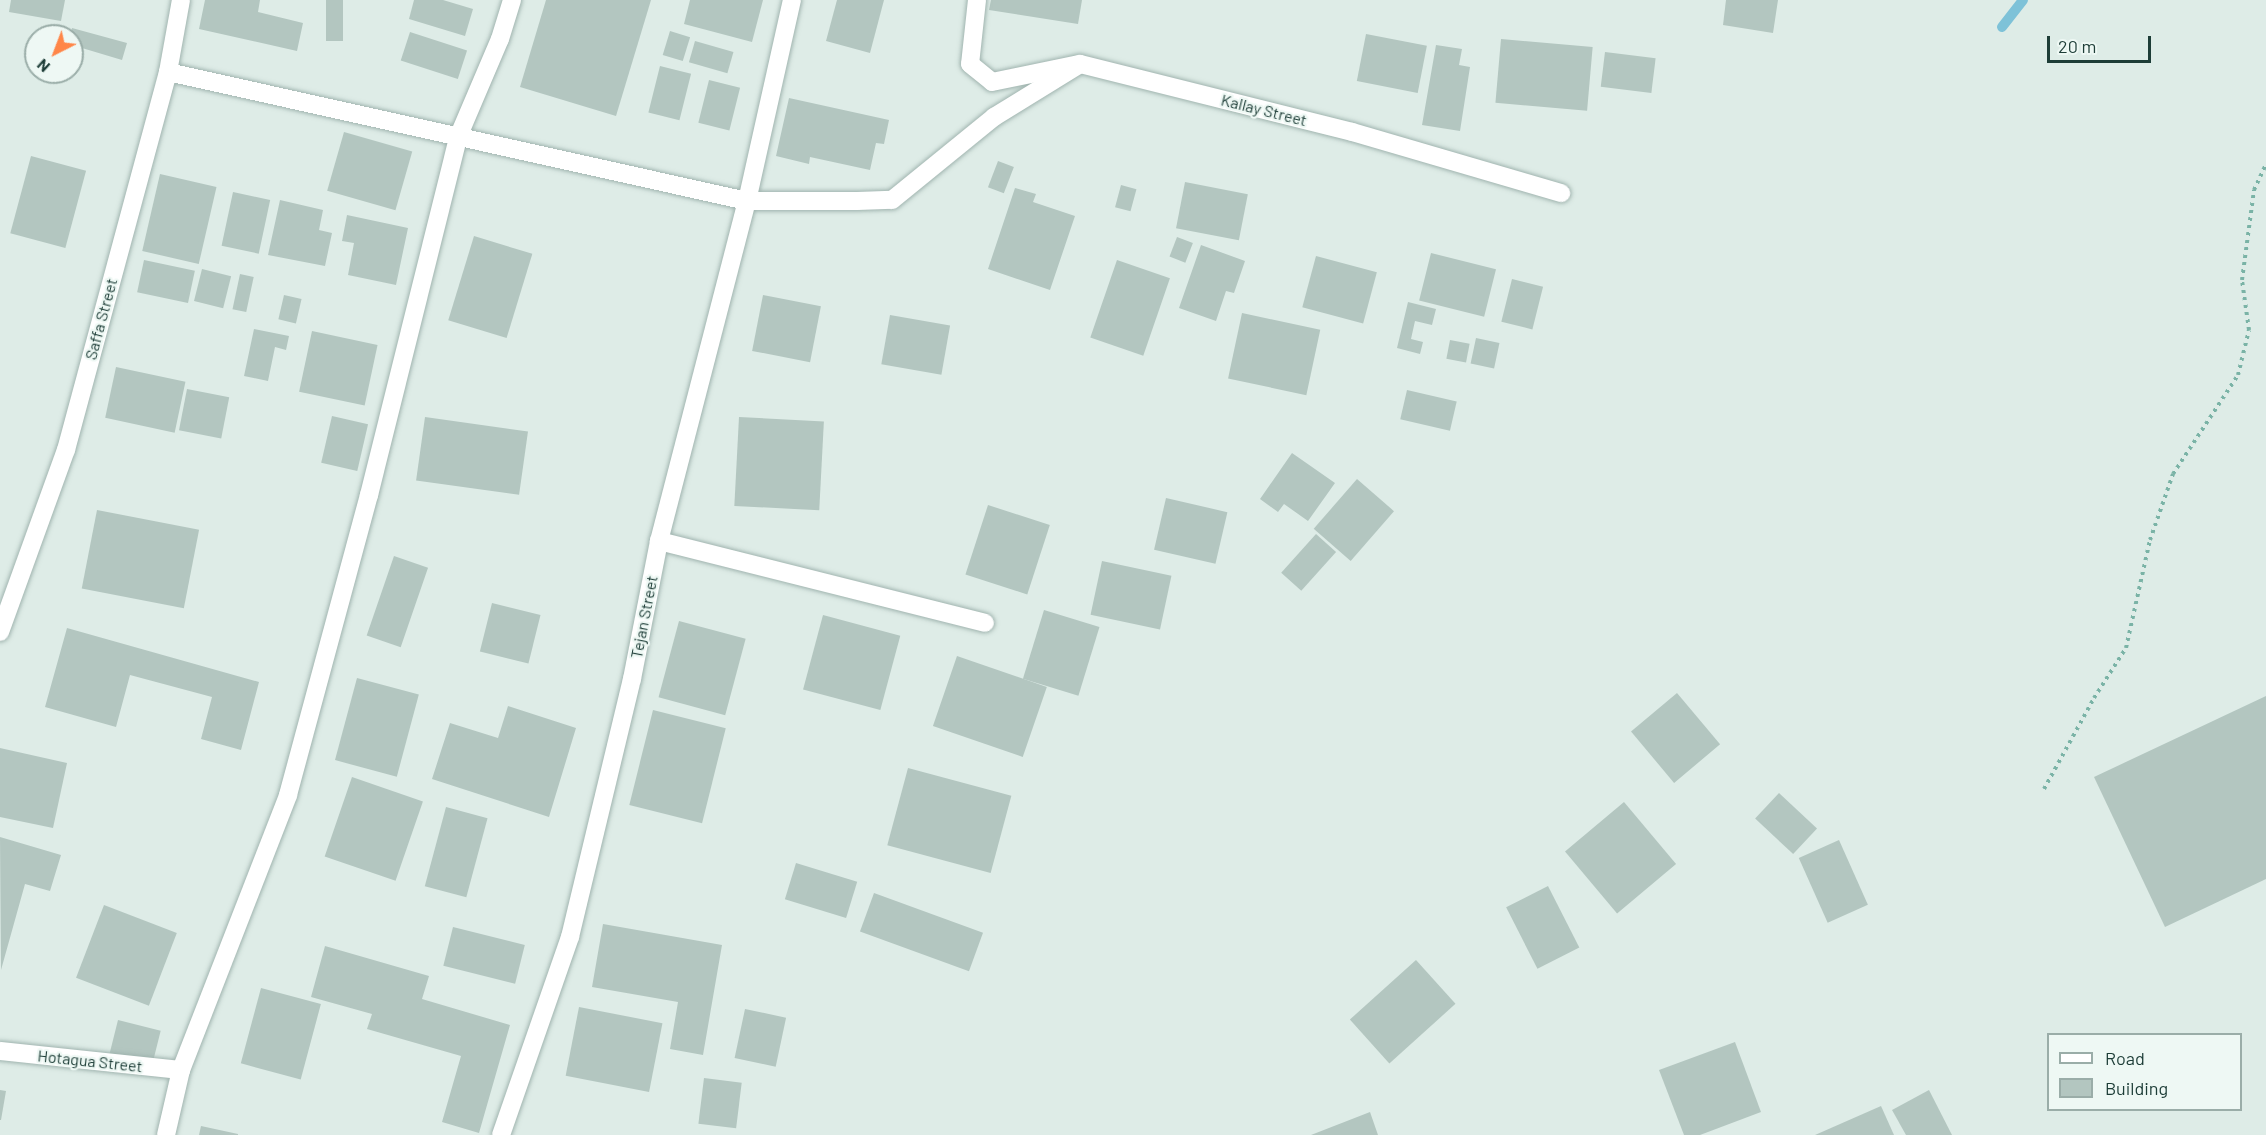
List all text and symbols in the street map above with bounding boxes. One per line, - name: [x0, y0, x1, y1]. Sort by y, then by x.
- north arrow: [24, 24, 84, 84]
- scale bar: [2050, 24, 2154, 62]
- text: 20 m: [2058, 35, 2096, 57]
- text: N: [33, 56, 53, 77]
- street label: Kallay Street: [1219, 90, 1309, 130]
- street label: Saffa Street: [81, 276, 121, 362]
- street label: Tejan Street: [627, 574, 661, 660]
- legend: [2047, 1033, 2242, 1111]
- street label: Hotagua Street: [37, 1046, 143, 1076]
- text: Road: [2105, 1047, 2145, 1069]
- text: Building: [2105, 1077, 2168, 1099]

